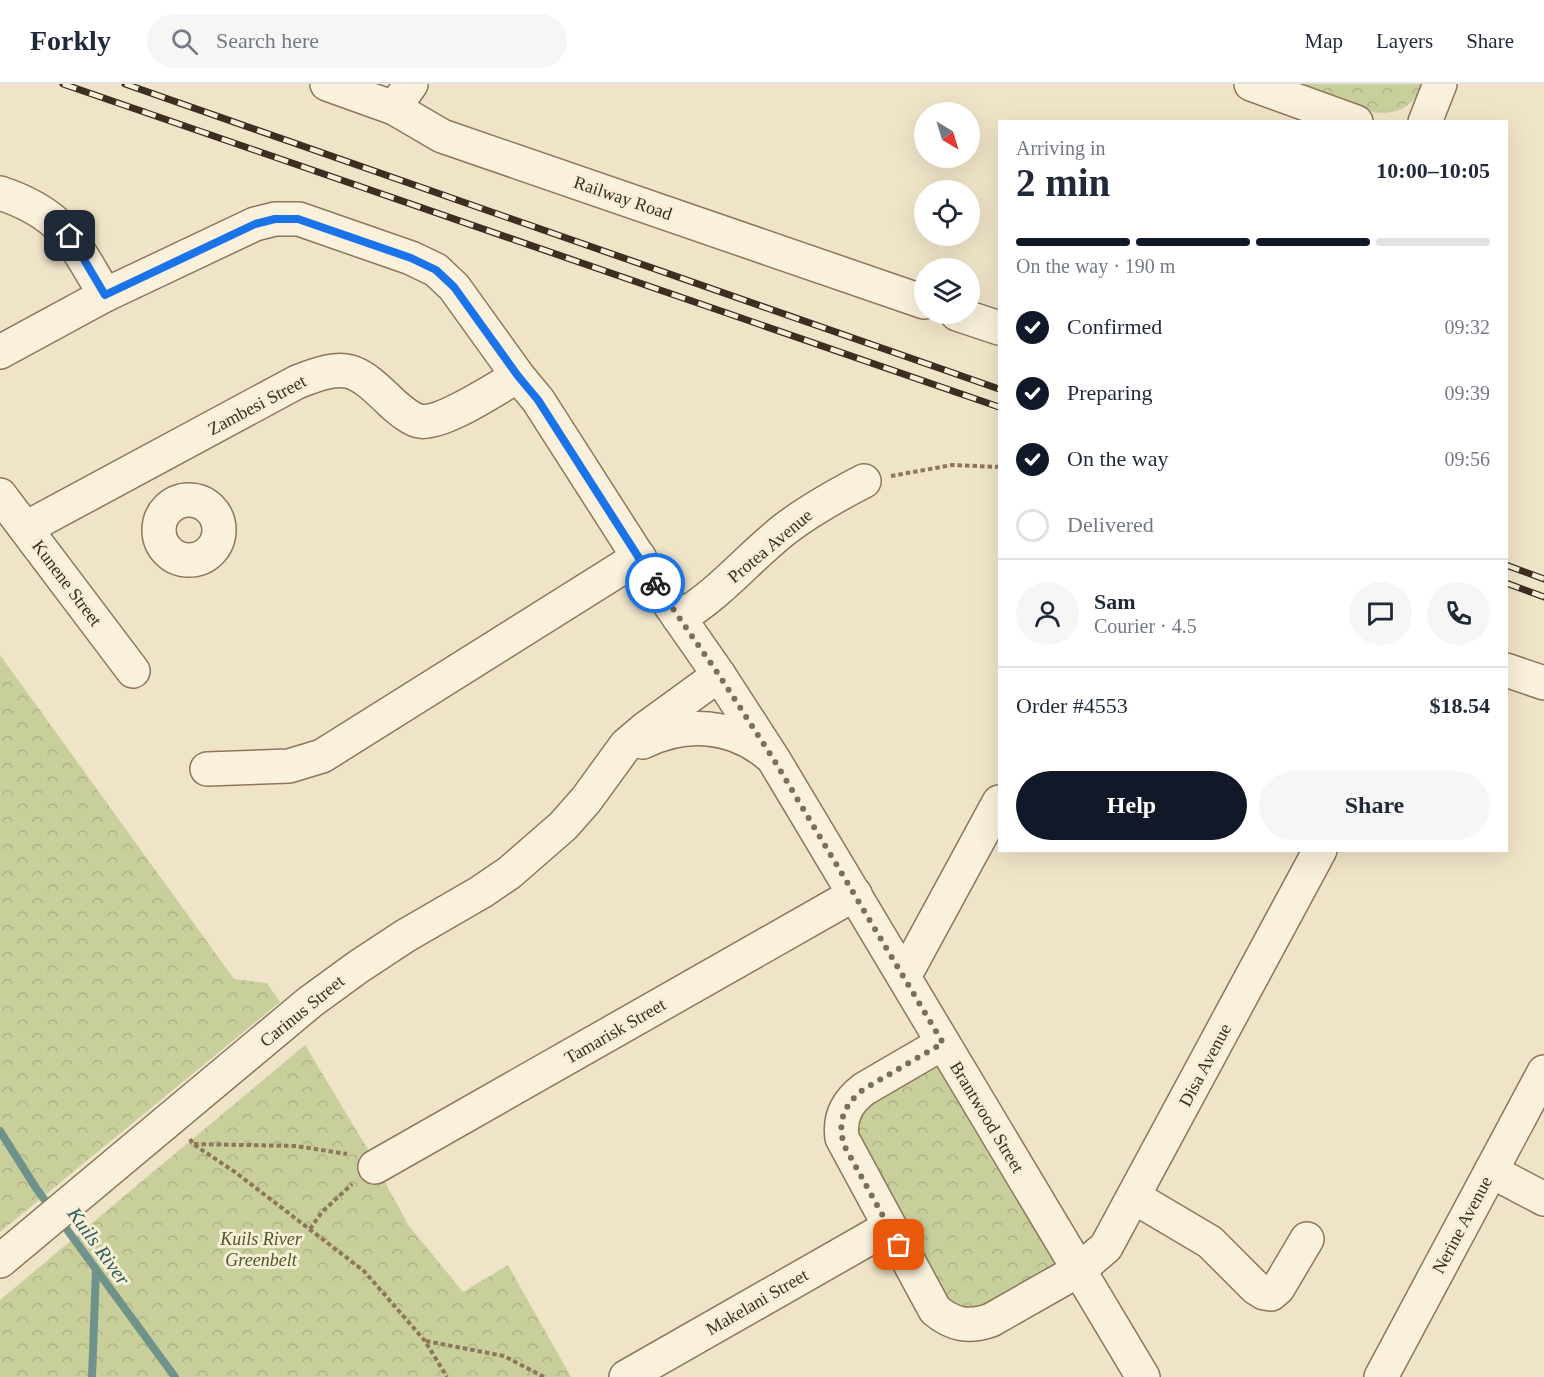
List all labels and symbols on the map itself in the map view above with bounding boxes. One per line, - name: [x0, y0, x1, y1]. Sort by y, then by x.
- north arrow: [914, 102, 980, 168]
- street label: Railway Road: [571, 172, 675, 224]
- pin: [44, 210, 95, 261]
- street label: Zambesi Street: [204, 371, 310, 439]
- street label: Protea Avenue: [724, 505, 816, 587]
- street label: Kunene Street: [28, 536, 106, 630]
- courier: [625, 553, 685, 613]
- street label: Carinus Street: [256, 971, 348, 1051]
- street label: Tamarisk Street: [561, 994, 669, 1068]
- street label: Disa Avenue: [1175, 1020, 1235, 1110]
- street label: Brantwood Street: [946, 1058, 1028, 1176]
- street label: Nerine Avenue: [1428, 1173, 1496, 1277]
- water label: Kuils River: [63, 1202, 135, 1289]
- pin: [873, 1219, 924, 1270]
- park label: Kuils River Greenbelt: [219, 1229, 303, 1270]
- street label: Makelani Street: [702, 1265, 812, 1339]

